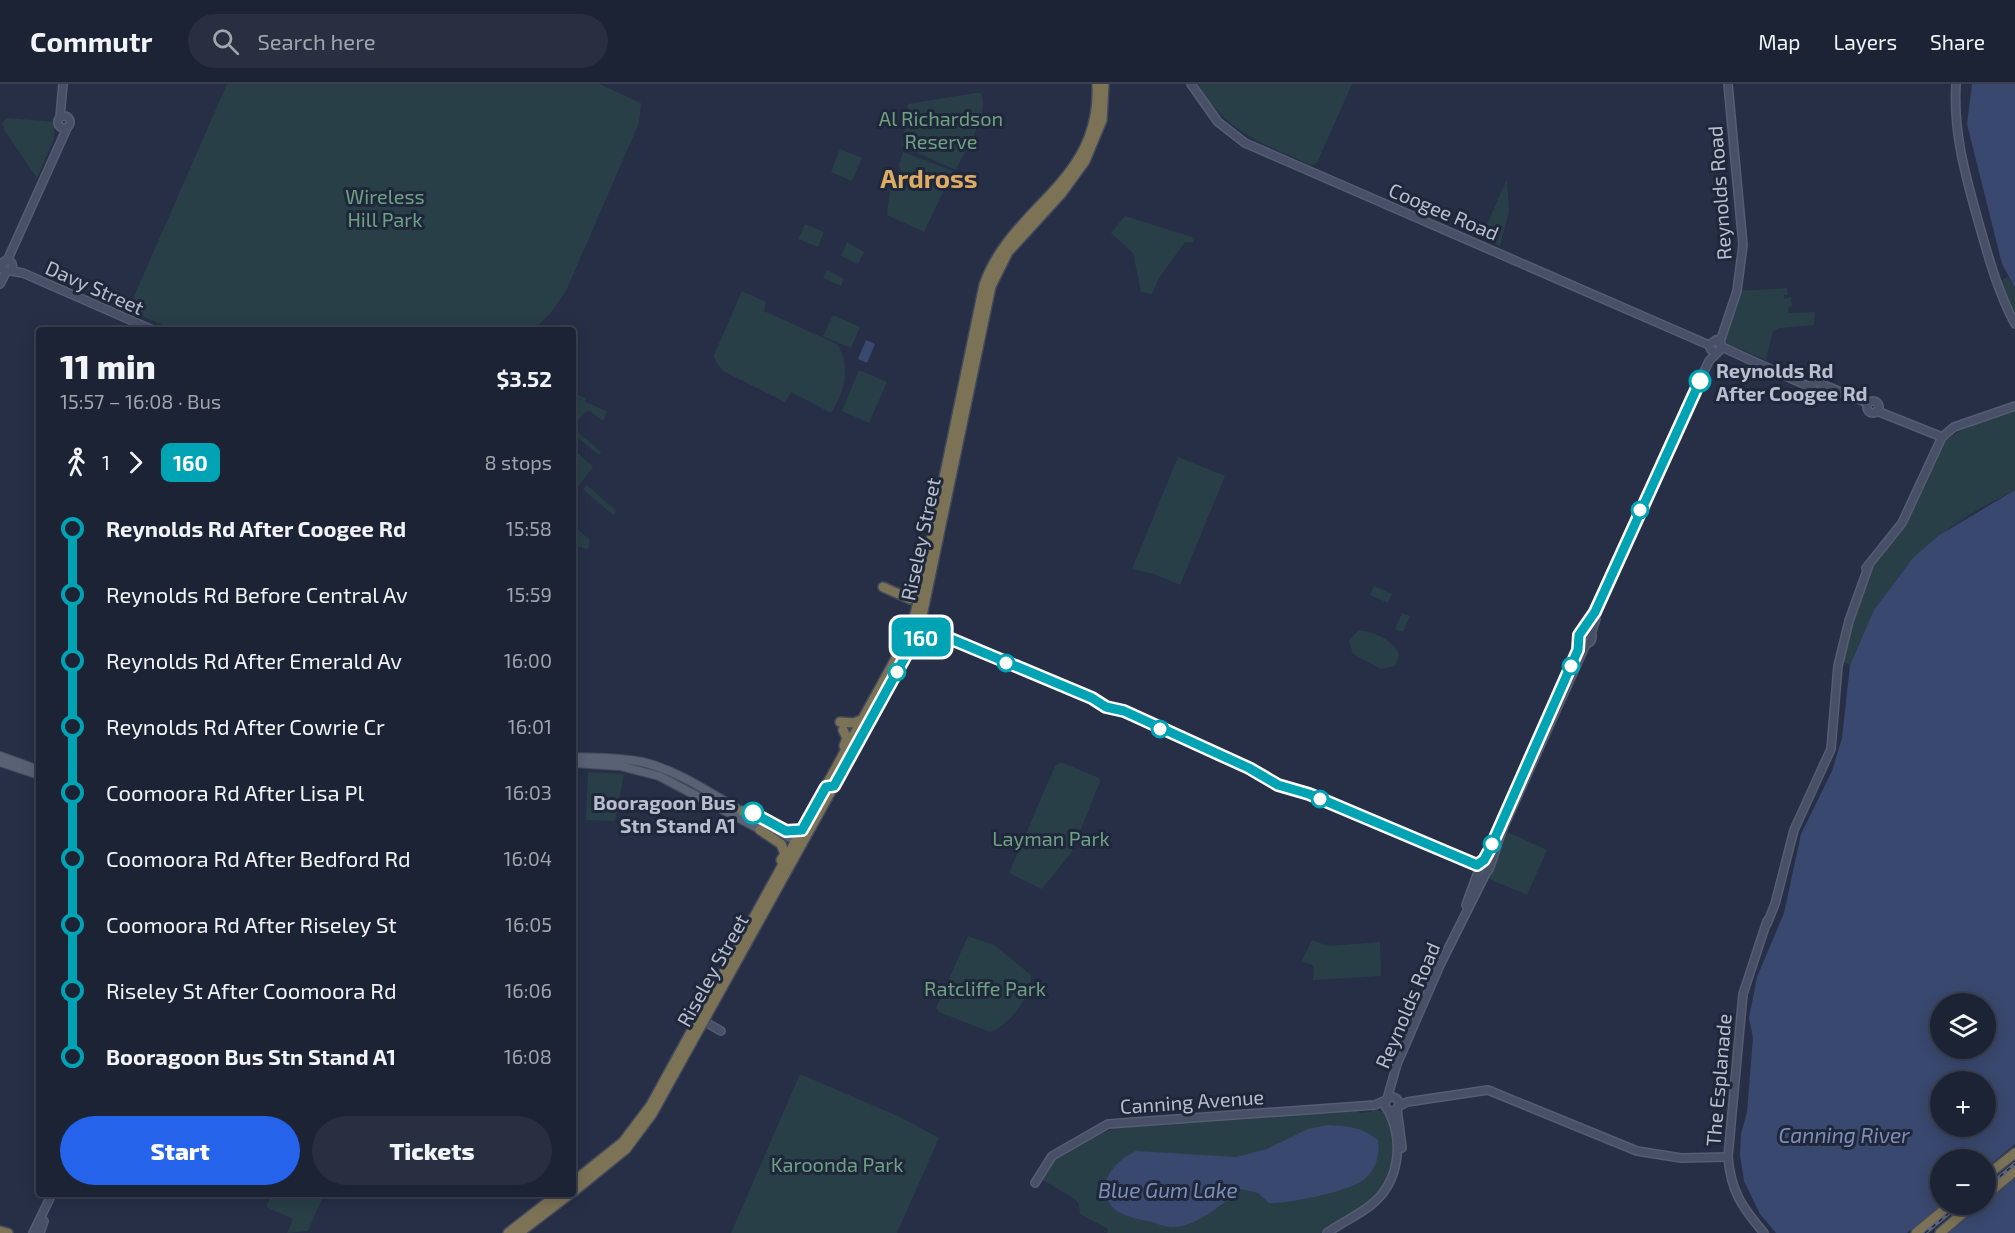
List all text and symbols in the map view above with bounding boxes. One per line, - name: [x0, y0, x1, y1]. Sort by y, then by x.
- search box: [188, 14, 608, 68]
- text: Commutr: [30, 24, 152, 58]
- icon: search: [209, 25, 242, 58]
- text: Search here: [257, 28, 376, 54]
- text: Map: [1758, 29, 1800, 54]
- text: Layers: [1833, 29, 1897, 54]
- text: Share: [1930, 29, 1985, 54]
- park label: Al Richardson Reserve: [879, 106, 1003, 153]
- street label: Reynolds Road: [1702, 125, 1736, 261]
- district label: Ardross: [880, 162, 978, 193]
- street label: Coogee Road: [1385, 177, 1503, 245]
- park label: Wireless Hill Park: [345, 184, 425, 231]
- street label: Davy Street: [42, 255, 148, 319]
- text: 11 min: [60, 346, 156, 386]
- place label: Reynolds Rd After Coogee Rd: [1716, 358, 1868, 405]
- text: $3.52: [496, 365, 552, 391]
- marker: Reynolds Rd After Coogee Rd: [1689, 370, 1711, 392]
- text: 15:57 – 16:08 · Bus: [60, 389, 221, 413]
- icon: walk: [60, 446, 93, 479]
- icon: forward: [119, 446, 152, 479]
- text: 1: [102, 450, 110, 474]
- text: 160: [173, 450, 208, 475]
- text: 8 stops: [485, 450, 552, 474]
- street label: Riseley Street: [895, 475, 945, 603]
- unlabelled marker: [1631, 501, 1649, 519]
- text: Reynolds Rd After Coogee Rd: [106, 515, 406, 541]
- text: 15:58: [506, 516, 552, 540]
- text: Reynolds Rd Before Central Av: [106, 581, 408, 607]
- text: 15:59: [506, 582, 552, 606]
- line badge: 160: [886, 618, 956, 656]
- text: 160: [904, 625, 938, 650]
- text: Reynolds Rd After Emerald Av: [106, 647, 402, 673]
- text: 16:00: [504, 648, 552, 672]
- unlabelled marker: [997, 654, 1015, 672]
- unlabelled marker: [1562, 657, 1580, 675]
- unlabelled marker: [888, 663, 906, 681]
- text: Reynolds Rd After Cowrie Cr: [106, 713, 385, 739]
- text: 16:01: [508, 714, 552, 738]
- unlabelled marker: [1151, 720, 1169, 738]
- text: Coomoora Rd After Lisa Pl: [106, 779, 364, 805]
- text: 16:03: [505, 780, 552, 804]
- place label: Booragoon Bus Stn Stand A1: [593, 790, 736, 837]
- unlabelled marker: [1311, 790, 1329, 808]
- marker: Booragoon Bus Stn Stand A1: [742, 802, 764, 824]
- park label: Layman Park: [992, 826, 1110, 850]
- unlabelled marker: [1483, 835, 1501, 853]
- text: Coomoora Rd After Bedford Rd: [106, 845, 411, 871]
- text: 16:04: [504, 846, 552, 870]
- street label: Riseley Street: [671, 909, 753, 1030]
- text: Coomoora Rd After Riseley St: [106, 911, 397, 937]
- text: 16:05: [505, 912, 552, 936]
- street label: Reynolds Road: [1370, 938, 1444, 1072]
- park label: Ratcliffe Park: [924, 976, 1046, 1000]
- text: Riseley St After Coomoora Rd: [106, 977, 397, 1003]
- text: 16:06: [504, 978, 552, 1002]
- map controls: [1930, 993, 1996, 1215]
- button: layers: [1930, 993, 1996, 1059]
- street label: The Esplanade: [1700, 1013, 1736, 1147]
- text: Booragoon Bus Stn Stand A1: [106, 1043, 396, 1069]
- text: 16:08: [504, 1044, 552, 1068]
- button: +: [1930, 1071, 1996, 1137]
- street label: Canning Avenue: [1119, 1084, 1265, 1118]
- button: Start: [60, 1116, 300, 1185]
- button: Tickets: [312, 1116, 552, 1185]
- water label: Canning River: [1778, 1122, 1910, 1147]
- button: −: [1930, 1149, 1996, 1215]
- park label: Karoonda Park: [771, 1152, 903, 1176]
- water label: Blue Gum Lake: [1098, 1177, 1238, 1202]

